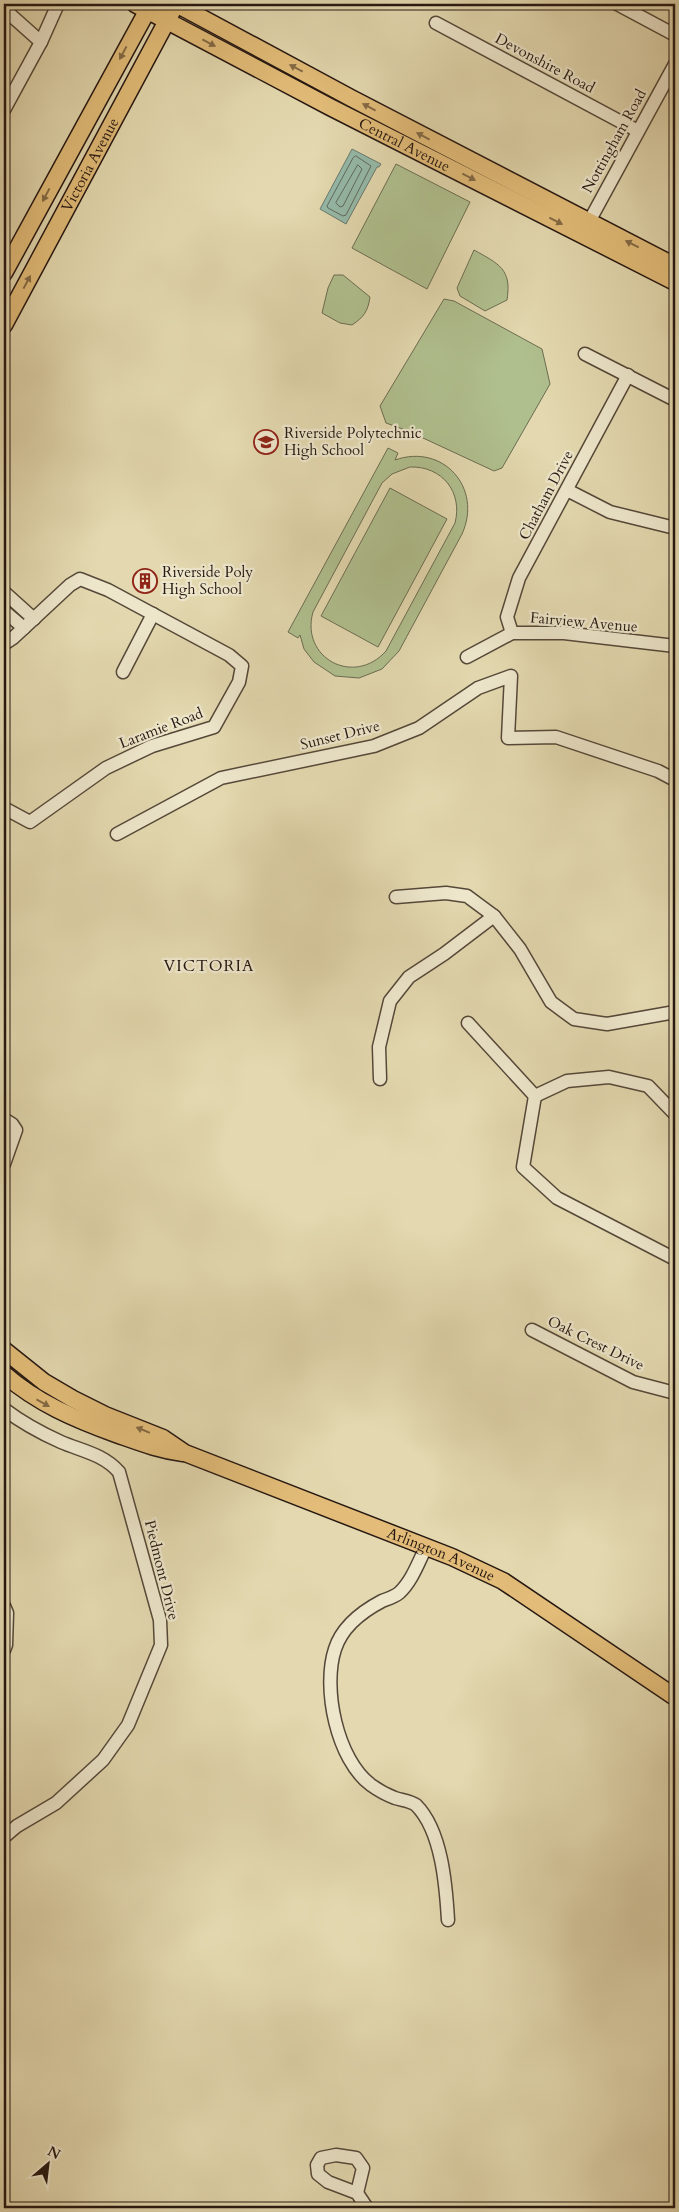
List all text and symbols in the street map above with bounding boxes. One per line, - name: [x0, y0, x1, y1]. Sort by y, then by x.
- street label: Devonshire Road: [492, 28, 598, 98]
- one-way arrow: [202, 39, 216, 47]
- one-way arrow: [119, 45, 127, 60]
- one-way arrow: [289, 63, 302, 72]
- street label: Nottingham Road: [577, 85, 651, 197]
- one-way arrow: [362, 103, 376, 111]
- street label: Central Avenue: [355, 113, 454, 176]
- street label: Victoria Avenue: [57, 114, 123, 215]
- one-way arrow: [416, 132, 430, 140]
- one-way arrow: [462, 173, 476, 181]
- one-way arrow: [42, 188, 50, 203]
- one-way arrow: [549, 217, 563, 225]
- one-way arrow: [625, 240, 639, 248]
- one-way arrow: [23, 274, 31, 289]
- place label: Riverside Polytechnic High School: [284, 423, 422, 460]
- school or university icon: Riverside Polytechnic High School: [253, 429, 279, 455]
- street label: Chatham Drive: [514, 447, 578, 543]
- place label: Riverside Poly High School: [162, 562, 253, 599]
- building icon: Riverside Poly High School: [132, 568, 158, 594]
- street label: Fairview Avenue: [529, 607, 639, 637]
- street label: Laramie Road: [116, 703, 206, 753]
- street label: Sunset Drive: [298, 715, 382, 755]
- district label: VICTORIA: [164, 955, 254, 977]
- street label: Oak Crest Drive: [544, 1311, 648, 1375]
- one-way arrow: [37, 1398, 50, 1407]
- one-way arrow: [135, 1425, 150, 1433]
- street label: Piedmont Drive: [140, 1518, 184, 1622]
- street label: Arlington Avenue: [384, 1523, 498, 1586]
- north arrow: [22, 2140, 72, 2190]
- text: N: [44, 2142, 64, 2164]

